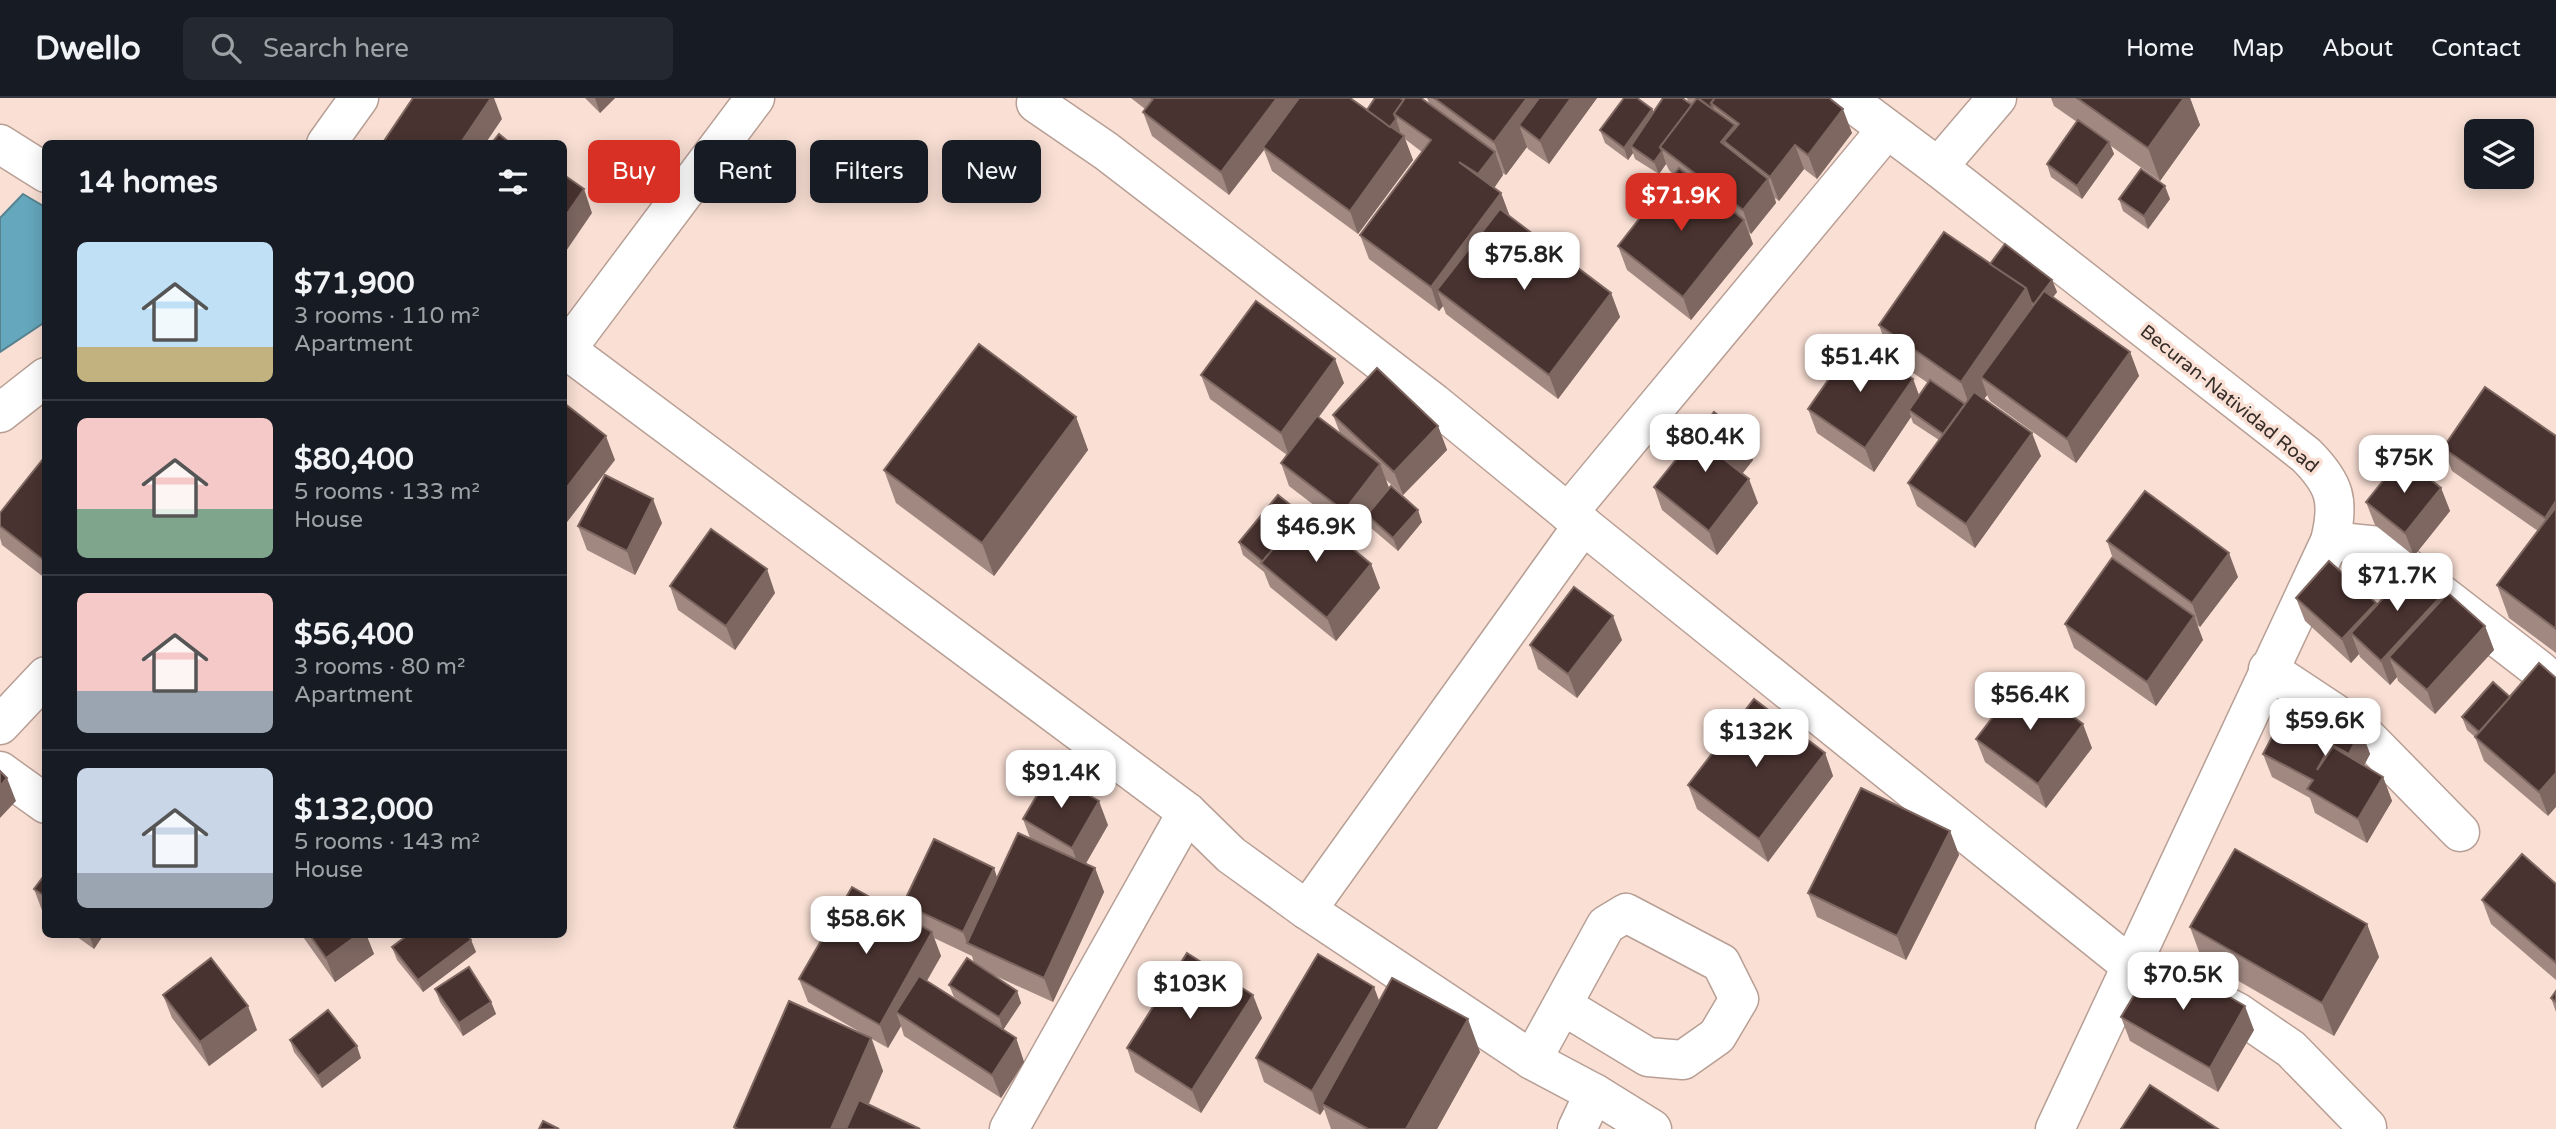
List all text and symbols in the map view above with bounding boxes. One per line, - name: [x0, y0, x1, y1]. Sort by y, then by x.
- search box: [183, 17, 673, 80]
- text: Dwello: [35, 29, 141, 68]
- icon: search: [207, 29, 245, 67]
- text: Search here: [263, 33, 409, 64]
- text: Home: [2126, 34, 2194, 63]
- text: Map: [2232, 34, 2284, 63]
- text: About: [2322, 34, 2393, 63]
- text: Contact: [2431, 34, 2521, 63]
- map controls: [2464, 119, 2534, 189]
- button: layers: [2464, 119, 2534, 189]
- chip: Buy: [588, 140, 680, 203]
- chip: Rent: [694, 140, 796, 203]
- chip: Filters: [810, 140, 928, 203]
- chip: New: [942, 140, 1041, 203]
- icon: filters: [494, 163, 532, 201]
- text: 14 homes: [77, 164, 218, 201]
- pin: $71.9K: [1624, 174, 1738, 233]
- text: $71.9K: [1642, 182, 1720, 210]
- pin: $75.8K: [1467, 232, 1581, 292]
- text: $75.8K: [1485, 241, 1563, 269]
- text: $71,900: [294, 265, 414, 302]
- icon: home: [133, 270, 217, 354]
- text: 3 rooms · 110 m²: [294, 302, 480, 330]
- street label: Becuran-Natividad Road: [2136, 320, 2323, 477]
- text: Apartment: [294, 330, 413, 358]
- pin: $51.4K: [1803, 334, 1917, 394]
- text: $51.4K: [1821, 343, 1899, 371]
- pin: $80.4K: [1648, 414, 1762, 474]
- text: $80.4K: [1666, 423, 1744, 451]
- pin: $75K: [2363, 436, 2445, 495]
- text: $80,400: [294, 441, 414, 478]
- text: $75K: [2375, 444, 2433, 472]
- icon: home: [133, 446, 217, 530]
- text: 5 rooms · 133 m²: [294, 478, 480, 506]
- pin: $46.9K: [1259, 504, 1373, 564]
- text: House: [294, 506, 363, 534]
- text: $46.9K: [1277, 513, 1355, 541]
- pin: $71.7K: [2340, 554, 2454, 613]
- text: $71.7K: [2358, 562, 2436, 590]
- text: $56,400: [294, 616, 414, 653]
- icon: home: [133, 621, 217, 705]
- text: 3 rooms · 80 m²: [294, 653, 465, 681]
- pin: $56.4K: [1973, 672, 2087, 732]
- text: Apartment: [294, 681, 413, 709]
- text: $56.4K: [1991, 681, 2069, 709]
- pin: $59.6K: [2268, 698, 2382, 758]
- text: $59.6K: [2286, 707, 2364, 735]
- pin: $132K: [1707, 710, 1805, 769]
- text: $132K: [1720, 718, 1792, 746]
- pin: $91.4K: [1004, 750, 1118, 810]
- text: $91.4K: [1022, 759, 1100, 787]
- text: $132,000: [294, 791, 433, 828]
- icon: home: [133, 796, 217, 880]
- text: 5 rooms · 143 m²: [294, 828, 480, 856]
- text: House: [294, 856, 363, 884]
- pin: $58.6K: [809, 896, 923, 956]
- text: $58.6K: [827, 905, 905, 933]
- pin: $70.5K: [2126, 953, 2240, 1012]
- text: $70.5K: [2144, 961, 2222, 989]
- pin: $103K: [1141, 962, 1239, 1021]
- text: $103K: [1154, 970, 1226, 998]

